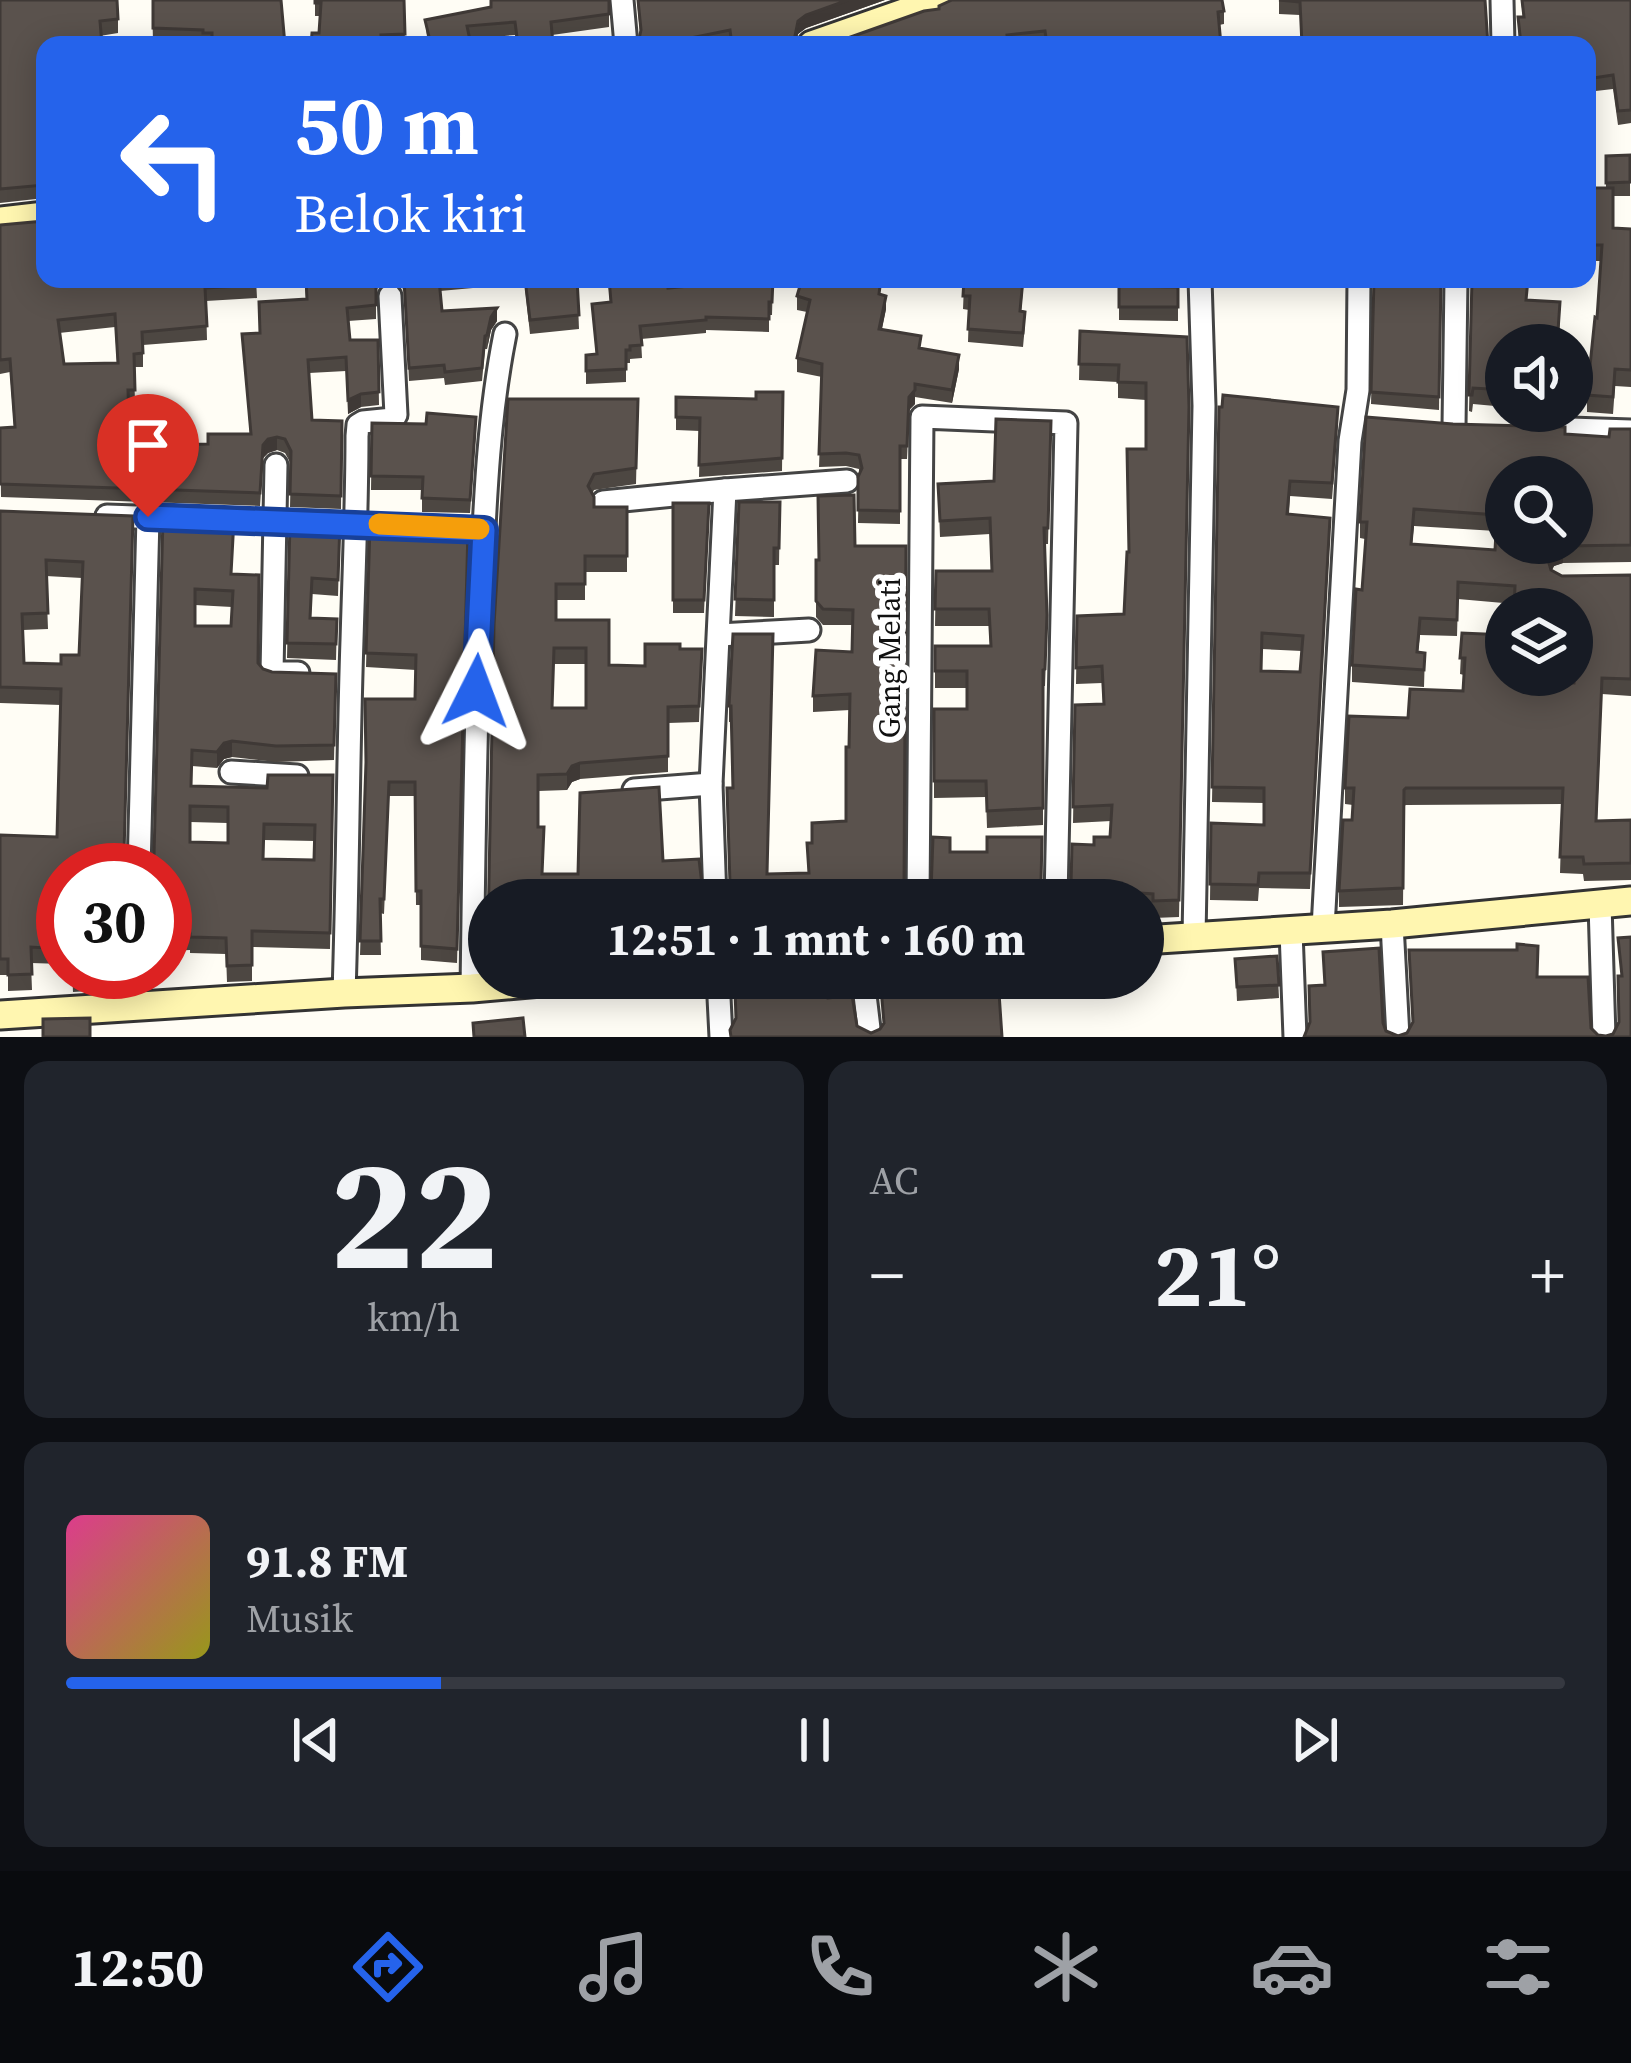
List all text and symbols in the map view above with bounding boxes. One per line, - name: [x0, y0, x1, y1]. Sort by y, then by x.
- text: 50 m: [294, 67, 479, 182]
- icon: left: [96, 84, 252, 240]
- text: Belok kiri: [294, 176, 527, 250]
- map controls: [1485, 324, 1593, 696]
- button: sound: [1485, 324, 1593, 432]
- pin: [97, 394, 199, 517]
- icon: arrive: [115, 412, 181, 478]
- button: search: [1485, 456, 1593, 564]
- street label: Gang Melati: [869, 578, 910, 738]
- button: layers: [1485, 588, 1593, 696]
- position arrow: [413, 628, 539, 754]
- speed limit sign: 30: [36, 843, 192, 999]
- text: 12:51 · 1 mnt · 160 m: [607, 908, 1025, 970]
- text: 22: [329, 1106, 498, 1320]
- text: AC: [870, 1154, 918, 1207]
- text: 21°: [1154, 1213, 1281, 1336]
- text: −: [870, 1230, 904, 1320]
- text: +: [1530, 1230, 1565, 1320]
- text: km/h: [367, 1291, 460, 1344]
- text: 91.8 FM: [246, 1530, 408, 1592]
- text: Musik: [246, 1592, 353, 1645]
- icon: previous: [283, 1707, 349, 1773]
- icon: pause: [782, 1707, 848, 1773]
- icon: next: [1282, 1707, 1348, 1773]
- icon: directions: [346, 1925, 430, 2009]
- icon: music: [572, 1925, 656, 2009]
- icon: phone: [798, 1925, 882, 2009]
- icon: climate: [1024, 1925, 1108, 2009]
- icon: car: [1250, 1925, 1334, 2009]
- icon: filters: [1476, 1925, 1560, 2009]
- text: 12:50: [71, 1930, 204, 2004]

